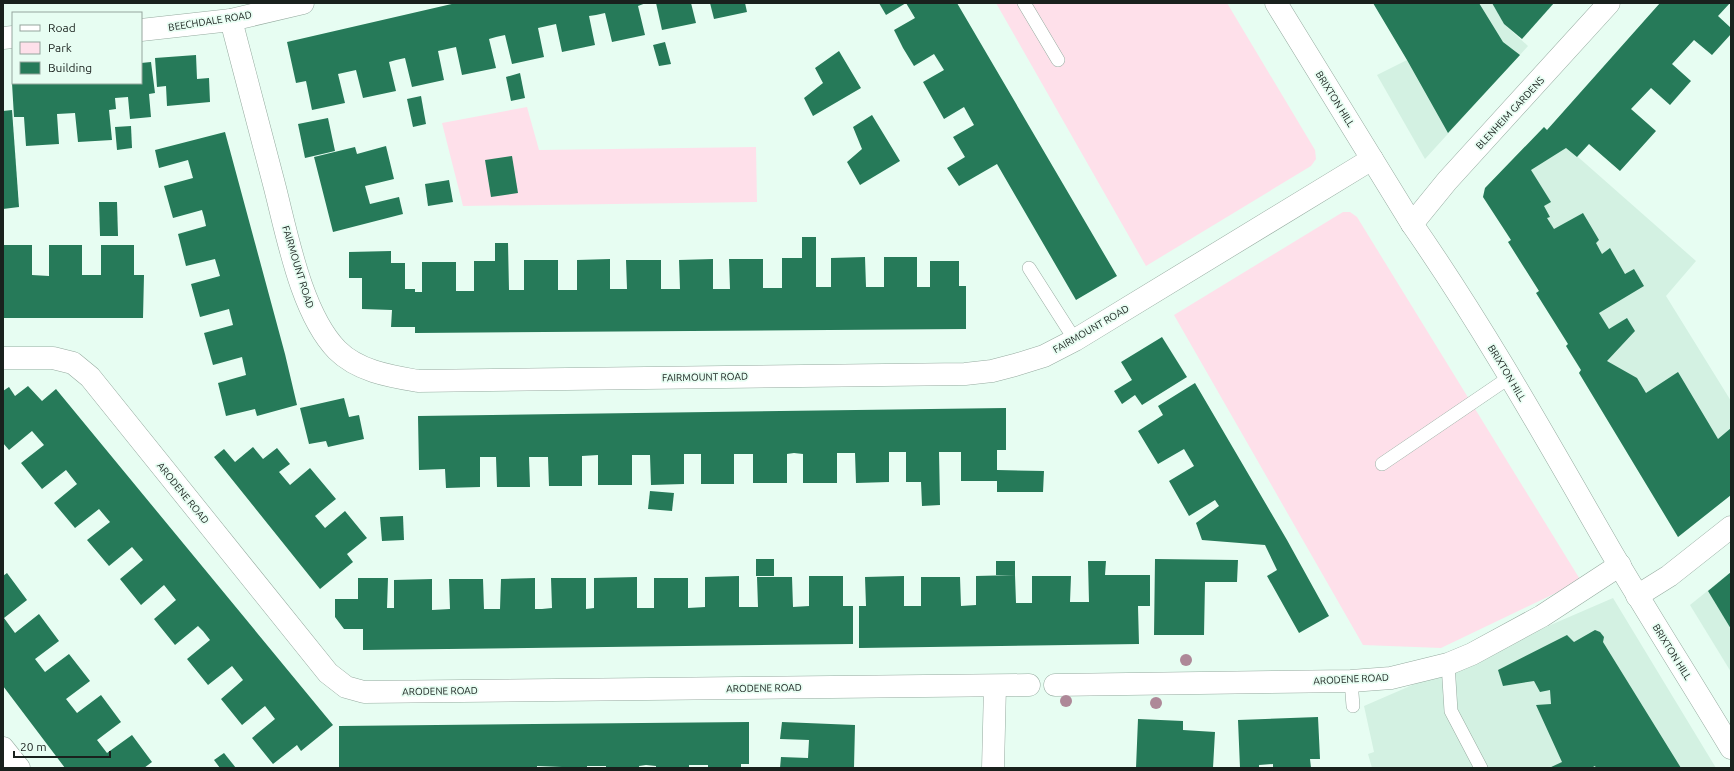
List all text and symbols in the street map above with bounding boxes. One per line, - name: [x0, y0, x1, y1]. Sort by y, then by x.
- street label: BEECHDALE ROAD: [167, 9, 253, 33]
- legend: [12, 12, 142, 84]
- text: Road: [48, 21, 76, 34]
- text: Park: [48, 41, 72, 54]
- text: Building: [48, 61, 92, 74]
- street label: BRIXTON HILL: [1313, 69, 1357, 129]
- street label: BLENHEIM GARDENS: [1474, 75, 1546, 151]
- street label: FAIRMOUNT ROAD: [280, 224, 316, 310]
- street label: FAIRMOUNT ROAD: [1051, 303, 1131, 355]
- street label: BRIXTON HILL: [1486, 343, 1528, 403]
- street label: FAIRMOUNT ROAD: [662, 371, 748, 383]
- street label: ARODENE ROAD: [155, 460, 211, 526]
- street label: BRIXTON HILL: [1650, 622, 1694, 682]
- street label: ARODENE ROAD: [1313, 672, 1389, 686]
- street label: ARODENE ROAD: [726, 682, 802, 694]
- street label: ARODENE ROAD: [402, 685, 478, 697]
- scale bar: [14, 733, 110, 759]
- text: 20 m: [20, 740, 47, 753]

